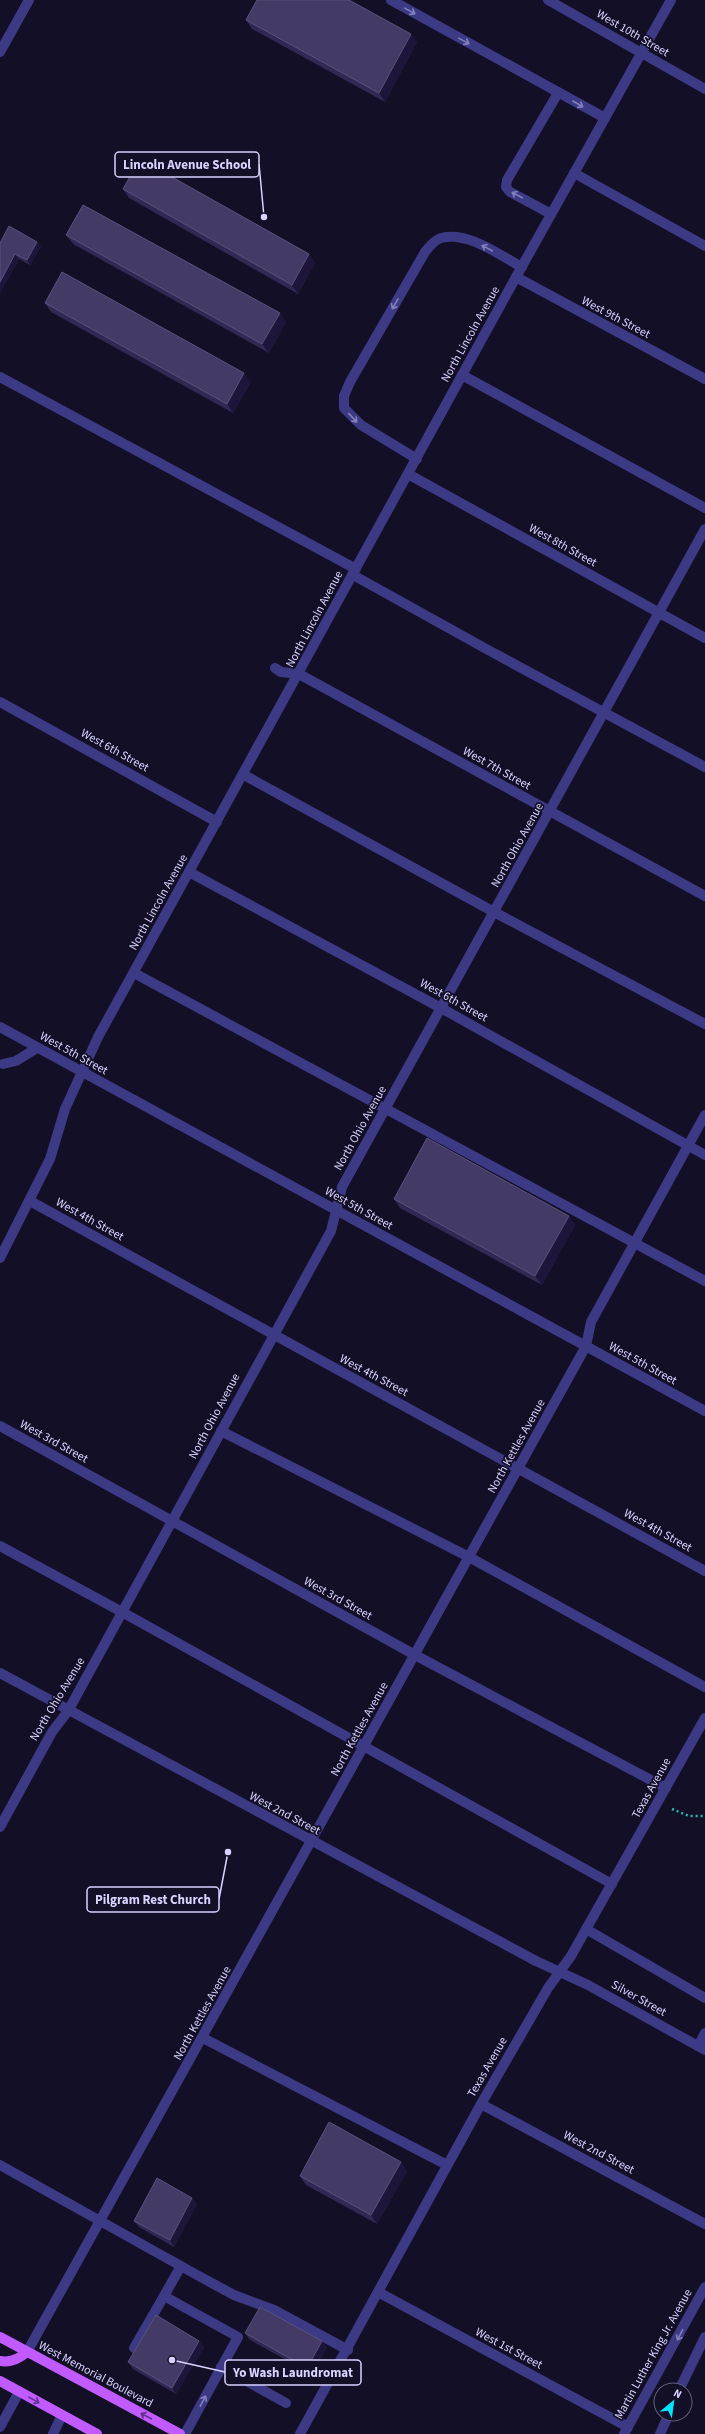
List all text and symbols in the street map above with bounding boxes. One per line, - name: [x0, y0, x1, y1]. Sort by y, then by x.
- street label: West 10th Street: [593, 6, 672, 61]
- one-way arrow: [404, 8, 416, 15]
- one-way arrow: [458, 37, 470, 45]
- one-way arrow: [572, 101, 584, 108]
- callout: Lincoln Avenue School: [115, 152, 259, 177]
- text: Lincoln Avenue School: [123, 156, 251, 174]
- one-way arrow: [511, 191, 523, 198]
- one-way arrow: [481, 244, 493, 252]
- street label: North Lincoln Avenue: [437, 283, 504, 385]
- street label: West 9th Street: [578, 292, 653, 343]
- one-way arrow: [390, 298, 398, 310]
- one-way arrow: [349, 413, 358, 423]
- street label: West 8th Street: [526, 520, 600, 571]
- street label: North Lincoln Avenue: [282, 568, 347, 671]
- street label: West 6th Street: [78, 725, 152, 776]
- street label: West 7th Street: [460, 743, 534, 794]
- street label: North Ohio Avenue: [487, 800, 548, 891]
- street label: North Lincoln Avenue: [125, 851, 192, 953]
- street label: West 6th Street: [417, 975, 491, 1026]
- street label: West 5th Street: [37, 1028, 111, 1079]
- street label: North Ohio Avenue: [330, 1083, 391, 1174]
- street label: West 5th Street: [322, 1183, 396, 1234]
- street label: West 4th Street: [53, 1194, 127, 1245]
- street label: West 5th Street: [606, 1338, 680, 1389]
- street label: West 4th Street: [336, 1350, 411, 1401]
- street label: North Ohio Avenue: [185, 1370, 244, 1462]
- street label: North Kettles Avenue: [483, 1396, 549, 1496]
- street label: West 3rd Street: [17, 1416, 91, 1467]
- street label: West 4th Street: [621, 1505, 695, 1556]
- street label: West 3rd Street: [301, 1573, 375, 1624]
- street label: North Ohio Avenue: [26, 1654, 89, 1744]
- street label: North Kettles Avenue: [326, 1679, 392, 1779]
- street label: Texas Avenue: [628, 1755, 675, 1822]
- street label: West 2nd Street: [246, 1788, 323, 1839]
- callout: Pilgram Rest Church: [87, 1887, 219, 1912]
- text: Pilgram Rest Church: [95, 1891, 211, 1909]
- street label: North Kettles Avenue: [169, 1963, 235, 2063]
- street label: Silver Street: [608, 1976, 669, 2021]
- street label: Texas Avenue: [463, 2034, 512, 2101]
- street label: West 2nd Street: [560, 2127, 637, 2178]
- street label: Martin Luther King Jr. Avenue: [610, 2286, 696, 2423]
- street label: West 1st Street: [472, 2324, 545, 2373]
- one-way arrow: [675, 2329, 683, 2341]
- street label: West Memorial Boulevard: [35, 2337, 156, 2412]
- callout: Yo Wash Laundromat: [225, 2360, 361, 2385]
- text: Yo Wash Laundromat: [232, 2364, 353, 2382]
- north arrow: [653, 2382, 693, 2422]
- text: N: [671, 2385, 684, 2402]
- one-way arrow: [200, 2395, 207, 2407]
- one-way arrow: [28, 2396, 40, 2404]
- one-way arrow: [140, 2411, 152, 2419]

